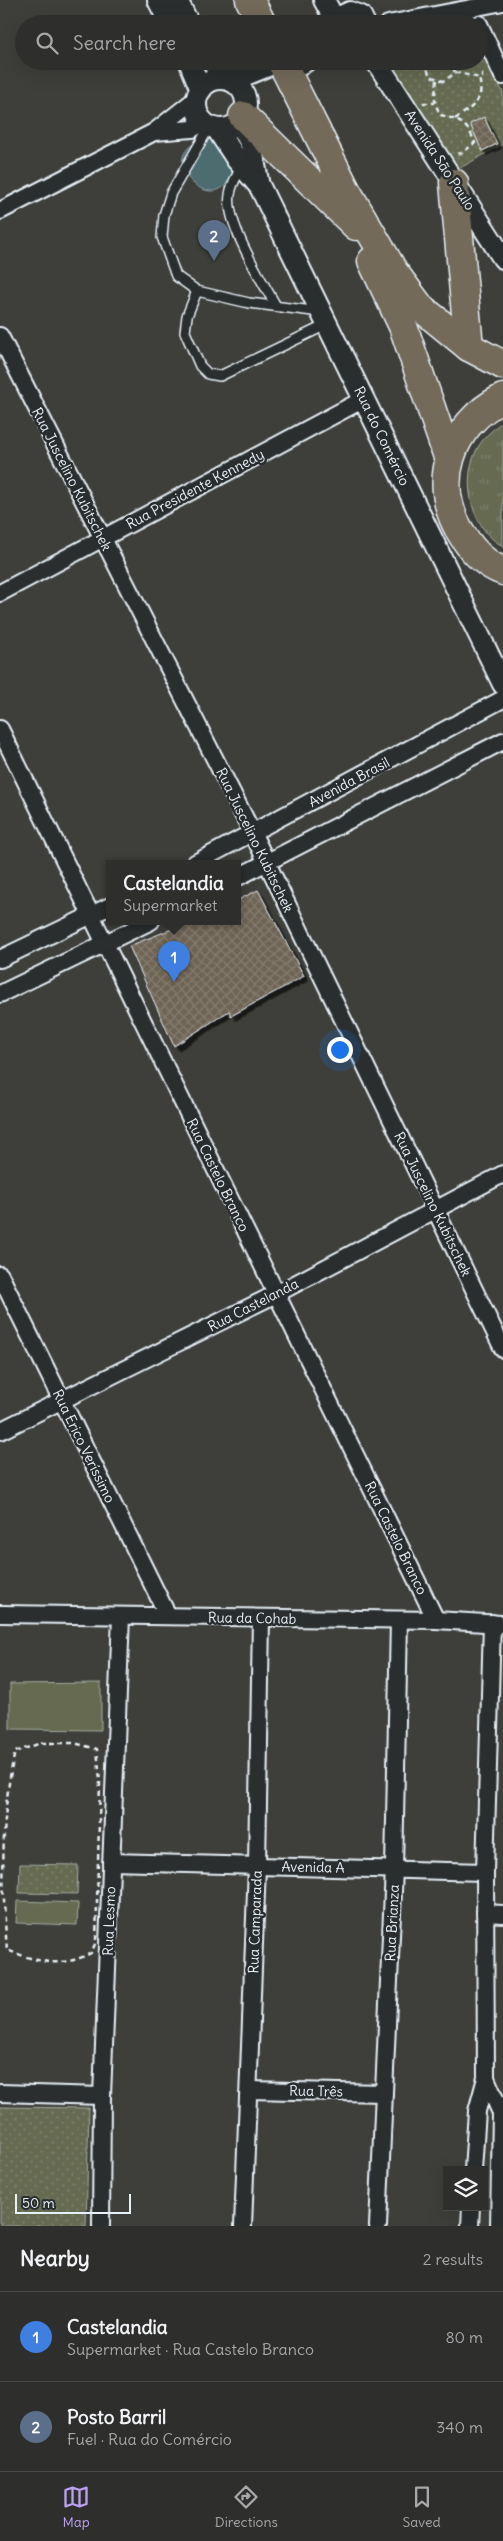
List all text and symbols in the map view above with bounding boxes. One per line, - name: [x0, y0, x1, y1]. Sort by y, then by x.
- search box: [15, 15, 488, 70]
- icon: search: [33, 29, 61, 57]
- text: Search here: [73, 31, 176, 55]
- street label: Avenida São Paulo: [401, 106, 479, 214]
- pin: 2: [198, 220, 230, 261]
- street label: Rua do Comércio: [350, 383, 414, 489]
- street label: Rua Juscelino Kubitschek: [28, 404, 116, 554]
- street label: Rua Presidente Kennedy: [123, 445, 267, 533]
- street label: Avenida Brasil: [305, 753, 393, 811]
- street label: Rua Juscelino Kubitschek: [212, 765, 298, 915]
- popup: [106, 860, 241, 925]
- text: Castelandia: [123, 871, 224, 895]
- text: Supermarket: [123, 895, 217, 915]
- pin: 1: [158, 941, 190, 982]
- your location: [327, 1037, 353, 1063]
- street label: Rua Castelo Branco: [183, 1115, 253, 1235]
- street label: Rua Juscelino Kubitschek: [390, 1129, 476, 1279]
- street label: Rua Castelanda: [205, 1274, 301, 1336]
- street label: Rua Erico Veríssimo: [49, 1386, 119, 1506]
- street label: Rua Castelo Branco: [361, 1478, 431, 1598]
- street label: Rua da Cohab: [208, 1608, 297, 1628]
- street label: Avenida A: [281, 1857, 345, 1877]
- street label: Rua Camparada: [244, 1870, 266, 1974]
- street label: Rua Brianza: [381, 1884, 403, 1962]
- street label: Rua Lesmo: [99, 1886, 119, 1956]
- street label: Rua Três: [289, 2082, 343, 2100]
- map controls: [443, 2166, 488, 2211]
- button: layers: [443, 2166, 488, 2211]
- scale bar: [15, 2191, 131, 2214]
- text: 50 m: [22, 2194, 55, 2212]
- text: Nearby: [20, 2245, 90, 2272]
- text: 2 results: [423, 2249, 483, 2269]
- text: Castelandia: [67, 2315, 168, 2339]
- text: 1: [33, 2327, 39, 2347]
- text: 80 m: [445, 2327, 483, 2347]
- text: Supermarket · Rua Castelo Branco: [67, 2339, 314, 2359]
- text: Posto Barril: [67, 2405, 166, 2429]
- text: 2: [32, 2417, 40, 2437]
- text: 340 m: [436, 2417, 483, 2437]
- text: Fuel · Rua do Comércio: [67, 2429, 232, 2449]
- tab: Map: [62, 2483, 90, 2531]
- tab: Directions: [215, 2483, 278, 2531]
- tab: Saved: [402, 2483, 441, 2531]

